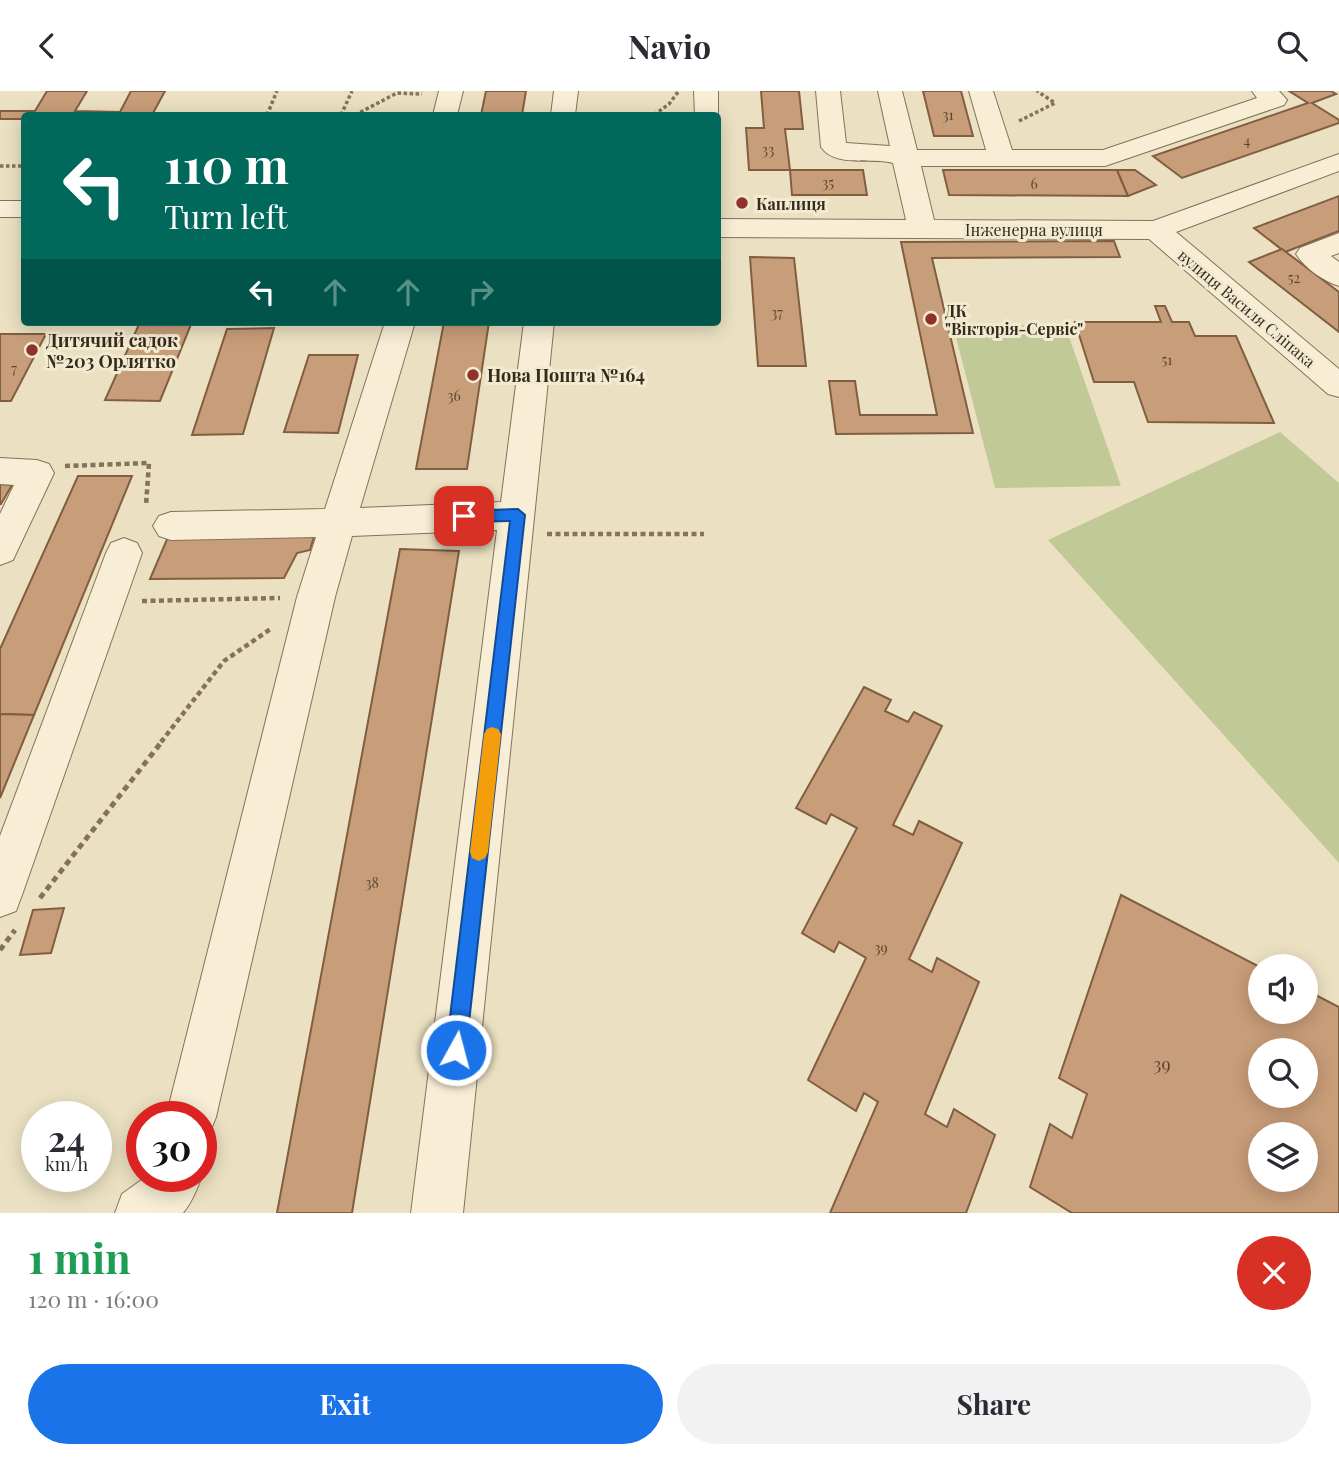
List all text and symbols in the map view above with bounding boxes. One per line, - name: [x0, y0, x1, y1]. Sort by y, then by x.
- text: Navio: [628, 24, 711, 67]
- icon: back: [28, 27, 66, 65]
- icon: search: [1273, 27, 1311, 65]
- house number: 31: [942, 105, 954, 124]
- text: 110 m: [164, 131, 289, 196]
- house number: 4: [1244, 131, 1251, 150]
- icon: left: [49, 140, 140, 231]
- house number: 33: [762, 140, 774, 159]
- house number: 35: [822, 173, 834, 192]
- house number: 6: [1030, 174, 1038, 193]
- place label: Каплиця: [756, 193, 826, 214]
- text: Turn left: [164, 194, 288, 237]
- marker: Каплиця: [734, 195, 750, 211]
- street label: Інженерна вулиця: [965, 219, 1103, 240]
- street label: вулиця Василя Сліпака: [1174, 244, 1320, 372]
- house number: 52: [1288, 268, 1301, 287]
- icon: left: [243, 273, 281, 311]
- icon: ahead: [316, 273, 354, 311]
- icon: ahead: [389, 273, 427, 311]
- icon: right: [462, 273, 500, 311]
- place label: ДК "Вікторія-Сервіс": [945, 300, 1083, 339]
- house number: 37: [771, 303, 783, 322]
- marker: ДК "Вікторія-Сервіс": [923, 311, 939, 327]
- place label: Дитячий садок №203 Орлятко: [46, 328, 178, 373]
- marker: Дитячий садок №203 Орлятко: [24, 342, 40, 358]
- house number: 51: [1162, 350, 1173, 369]
- house number: 7: [11, 359, 17, 378]
- place label: Нова Пошта №164: [487, 363, 645, 387]
- marker: Нова Пошта №164: [465, 367, 481, 383]
- house number: 36: [447, 386, 461, 405]
- pin: [434, 486, 494, 546]
- icon: arrive: [445, 497, 483, 535]
- house number: 38: [365, 873, 379, 892]
- house number: 39: [874, 938, 888, 957]
- map controls: [1248, 954, 1318, 1192]
- button: sound: [1248, 954, 1318, 1024]
- position arrow: [419, 1013, 493, 1087]
- button: search: [1248, 1038, 1318, 1108]
- house number: 39: [1153, 1052, 1171, 1076]
- speed limit sign: 30: [126, 1101, 217, 1192]
- text: 24: [48, 1114, 85, 1161]
- button: layers: [1248, 1122, 1318, 1192]
- text: km/h: [45, 1152, 88, 1176]
- text: 1 min: [28, 1229, 131, 1285]
- button: close: [1237, 1236, 1311, 1310]
- text: 120 m · 16:00: [28, 1283, 159, 1314]
- button: Exit: [28, 1364, 663, 1444]
- button: Share: [677, 1364, 1311, 1444]

